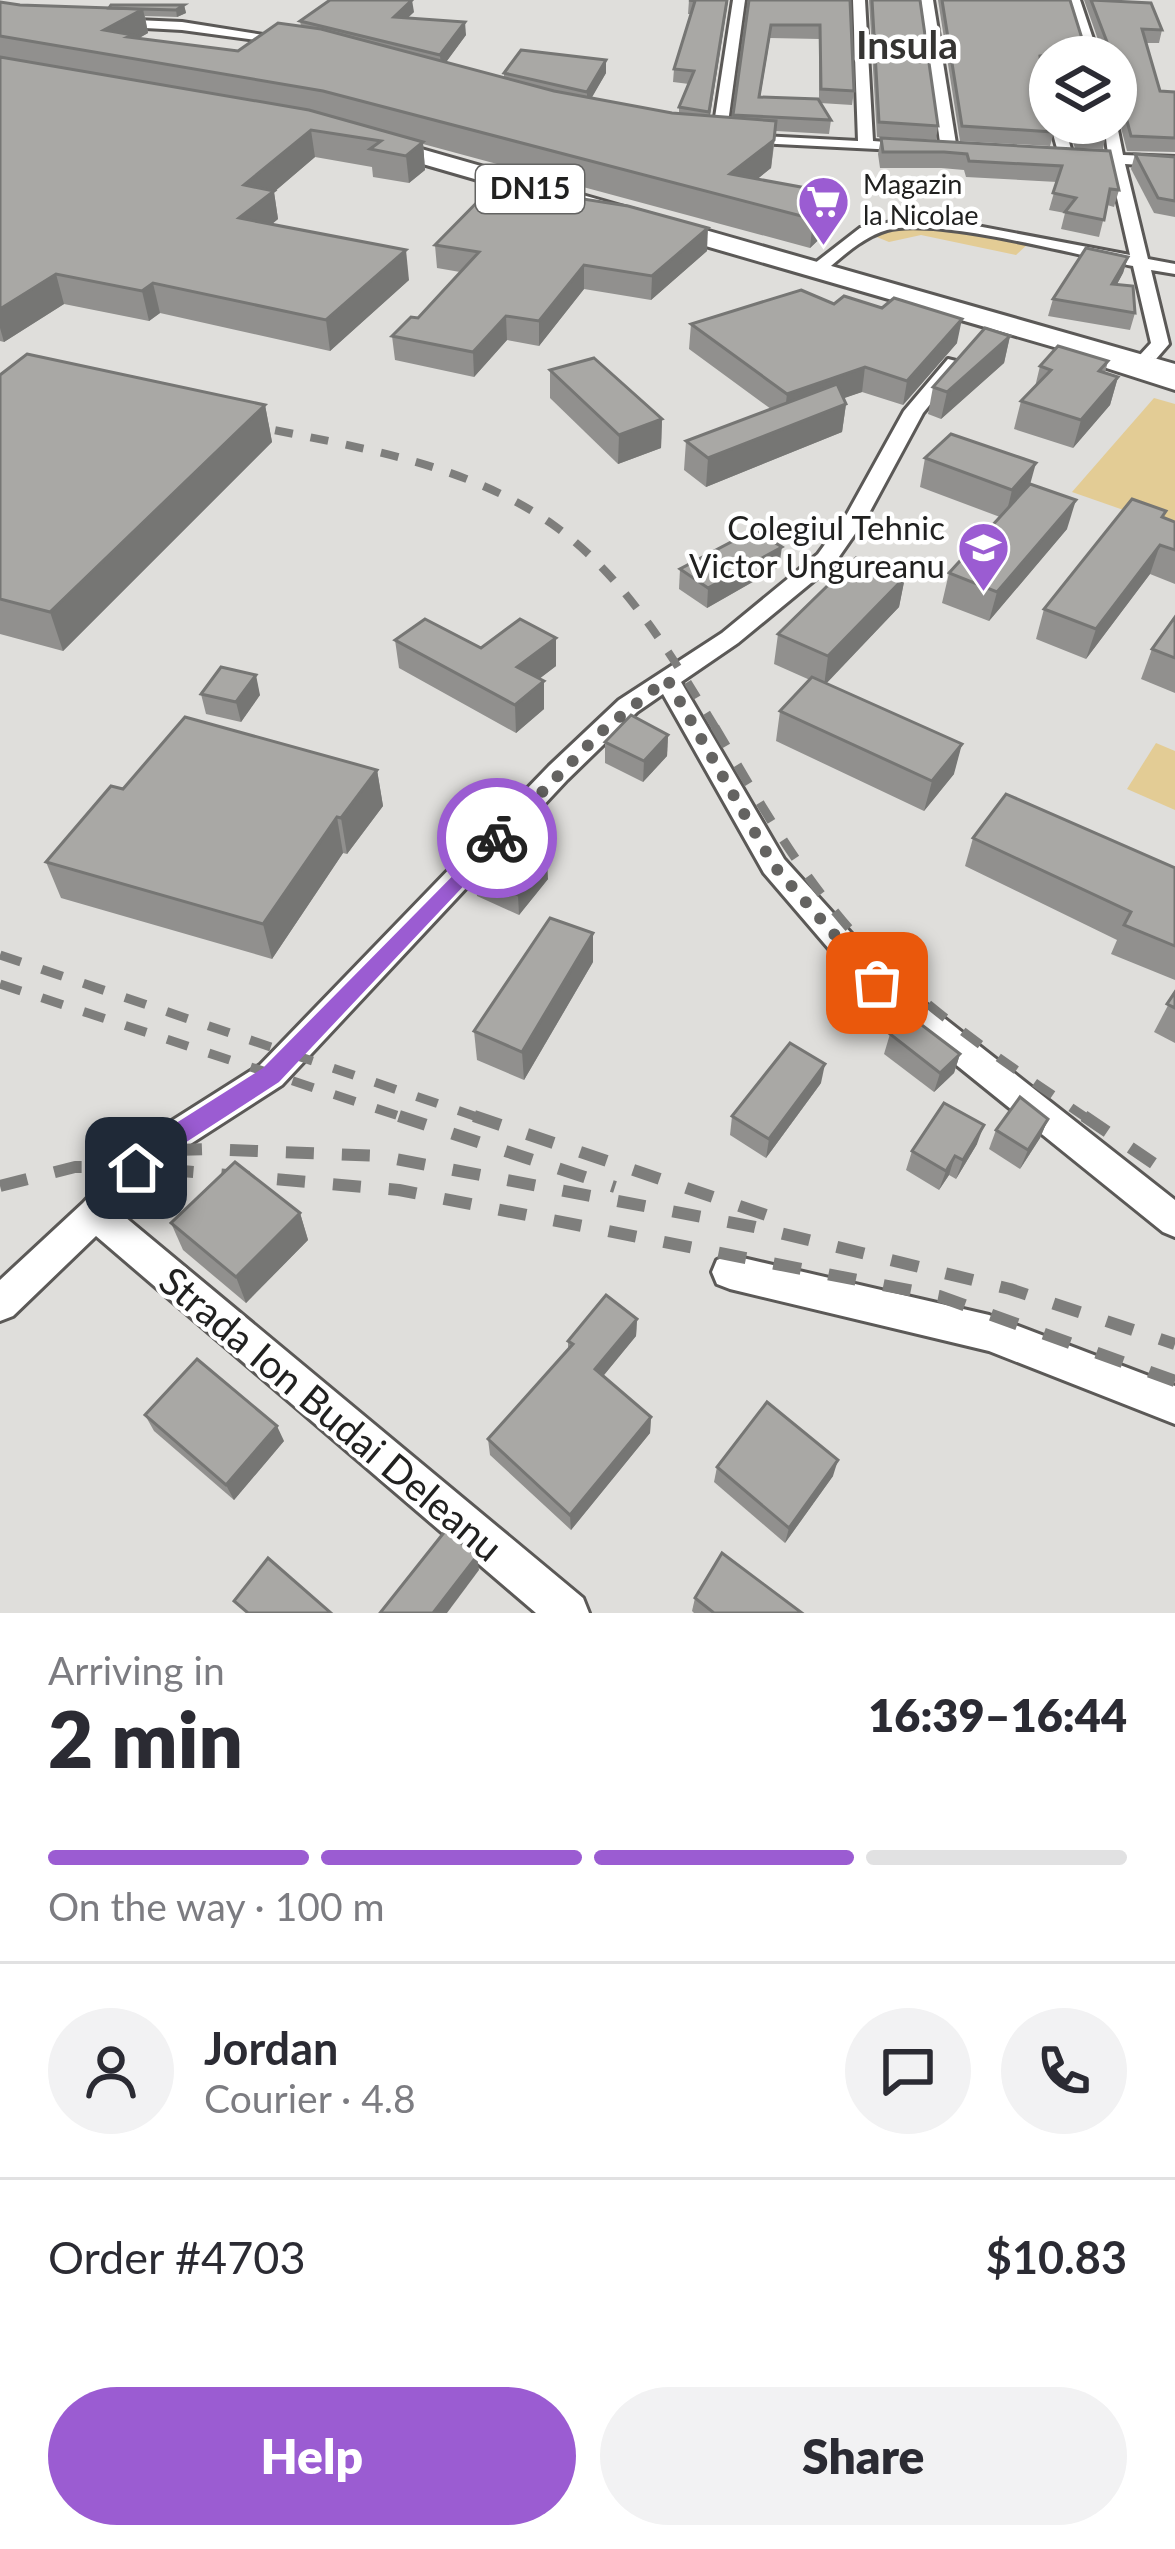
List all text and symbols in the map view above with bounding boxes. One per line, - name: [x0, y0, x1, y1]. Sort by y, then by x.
- district label: Insula: [856, 21, 958, 67]
- map controls: [1029, 36, 1137, 144]
- button: layers: [1029, 36, 1137, 144]
- road number: DN15: [476, 165, 584, 213]
- place label: Magazin la Nicolae: [863, 167, 979, 231]
- supermarket icon: Magazin la Nicolae: [796, 173, 852, 247]
- place label: Colegiul Tehnic Victor Ungureanu: [689, 507, 945, 585]
- school or university icon: Colegiul Tehnic Victor Ungureanu: [956, 519, 1012, 593]
- courier: [437, 778, 557, 898]
- icon: bike: [464, 805, 530, 871]
- pin: [826, 932, 928, 1034]
- icon: bag: [844, 950, 910, 1016]
- pin: [85, 1117, 187, 1219]
- icon: home: [103, 1135, 169, 1201]
- street label: Strada Ion Budai Deleanu: [151, 1257, 512, 1570]
- text: Arriving in: [48, 1647, 225, 1693]
- text: 16:39–16:44: [868, 1688, 1127, 1742]
- text: 2 min: [48, 1691, 243, 1785]
- text: On the way · 100 m: [48, 1883, 385, 1929]
- button: person: [48, 2008, 174, 2134]
- button: chat: [845, 2008, 971, 2134]
- button: phone: [1001, 2008, 1127, 2134]
- text: Jordan: [204, 2021, 338, 2075]
- text: Courier · 4.8: [204, 2075, 416, 2121]
- text: Order #4703: [48, 2230, 306, 2284]
- text: $10.83: [986, 2230, 1127, 2284]
- button: Help: [48, 2387, 576, 2525]
- button: Share: [600, 2387, 1127, 2525]

